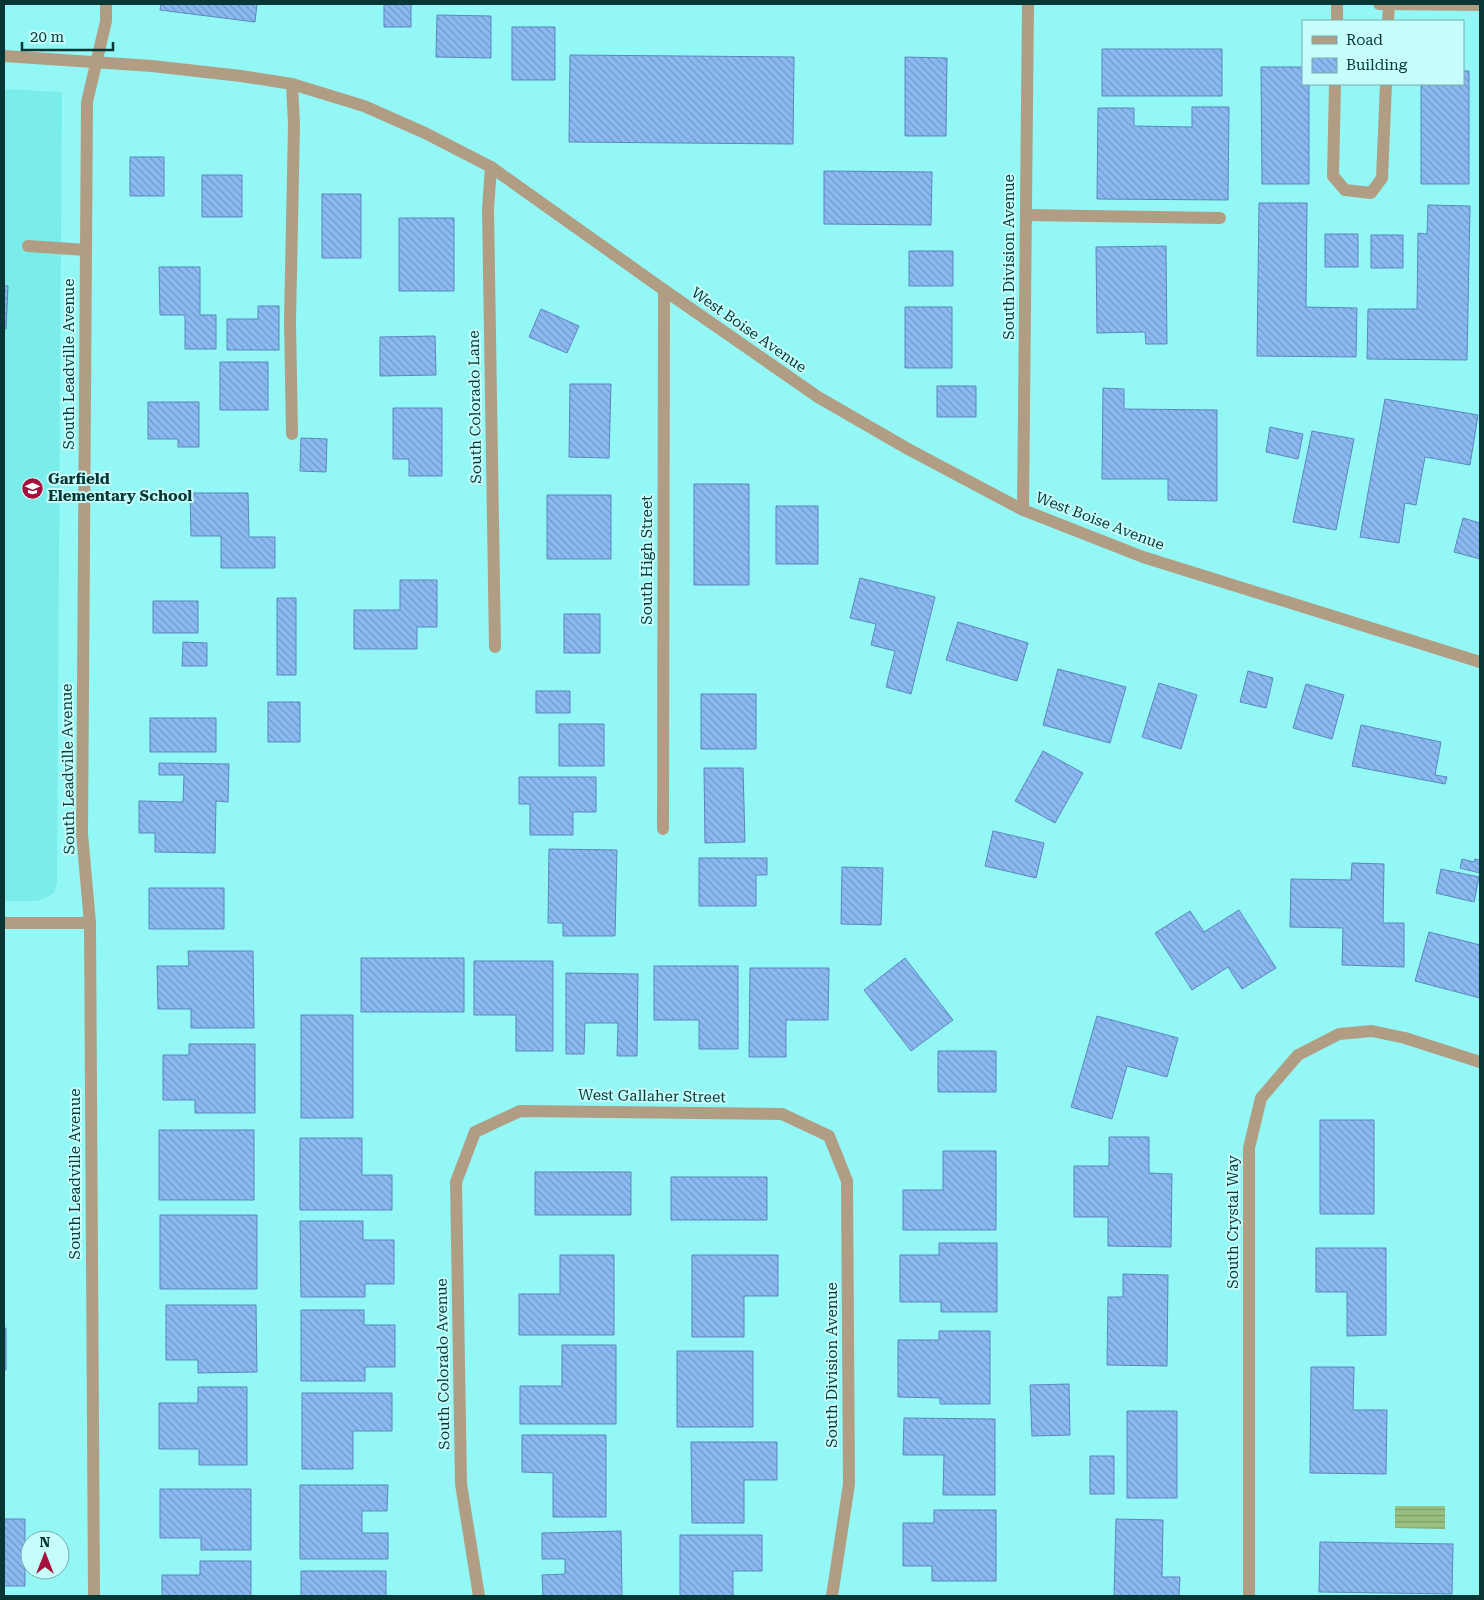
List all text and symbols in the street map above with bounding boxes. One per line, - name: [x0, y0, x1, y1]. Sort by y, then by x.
- scale bar: [22, 20, 114, 52]
- legend: [1302, 20, 1464, 85]
- text: 20 m: [30, 28, 65, 46]
- text: Road: [1346, 31, 1383, 49]
- text: Building: [1346, 56, 1408, 74]
- street label: South Division Avenue: [1000, 174, 1018, 340]
- street label: South Leadville Avenue: [60, 279, 78, 449]
- street label: West Boise Avenue: [688, 284, 810, 376]
- street label: South Colorado Lane: [465, 330, 485, 484]
- place label: Garfield Elementary School: [48, 470, 192, 505]
- school or university icon: Garfield Elementary School: [20, 476, 44, 500]
- street label: West Boise Avenue: [1033, 488, 1167, 554]
- street label: South High Street: [638, 495, 656, 625]
- street label: South Leadville Avenue: [58, 683, 78, 855]
- street label: West Gallaher Street: [578, 1086, 726, 1106]
- street label: South Leadville Avenue: [66, 1089, 84, 1259]
- street label: South Crystal Way: [1224, 1155, 1242, 1289]
- street label: South Colorado Avenue: [433, 1278, 453, 1450]
- street label: South Division Avenue: [823, 1282, 841, 1448]
- north arrow: [20, 1530, 70, 1580]
- text: N: [40, 1534, 51, 1550]

